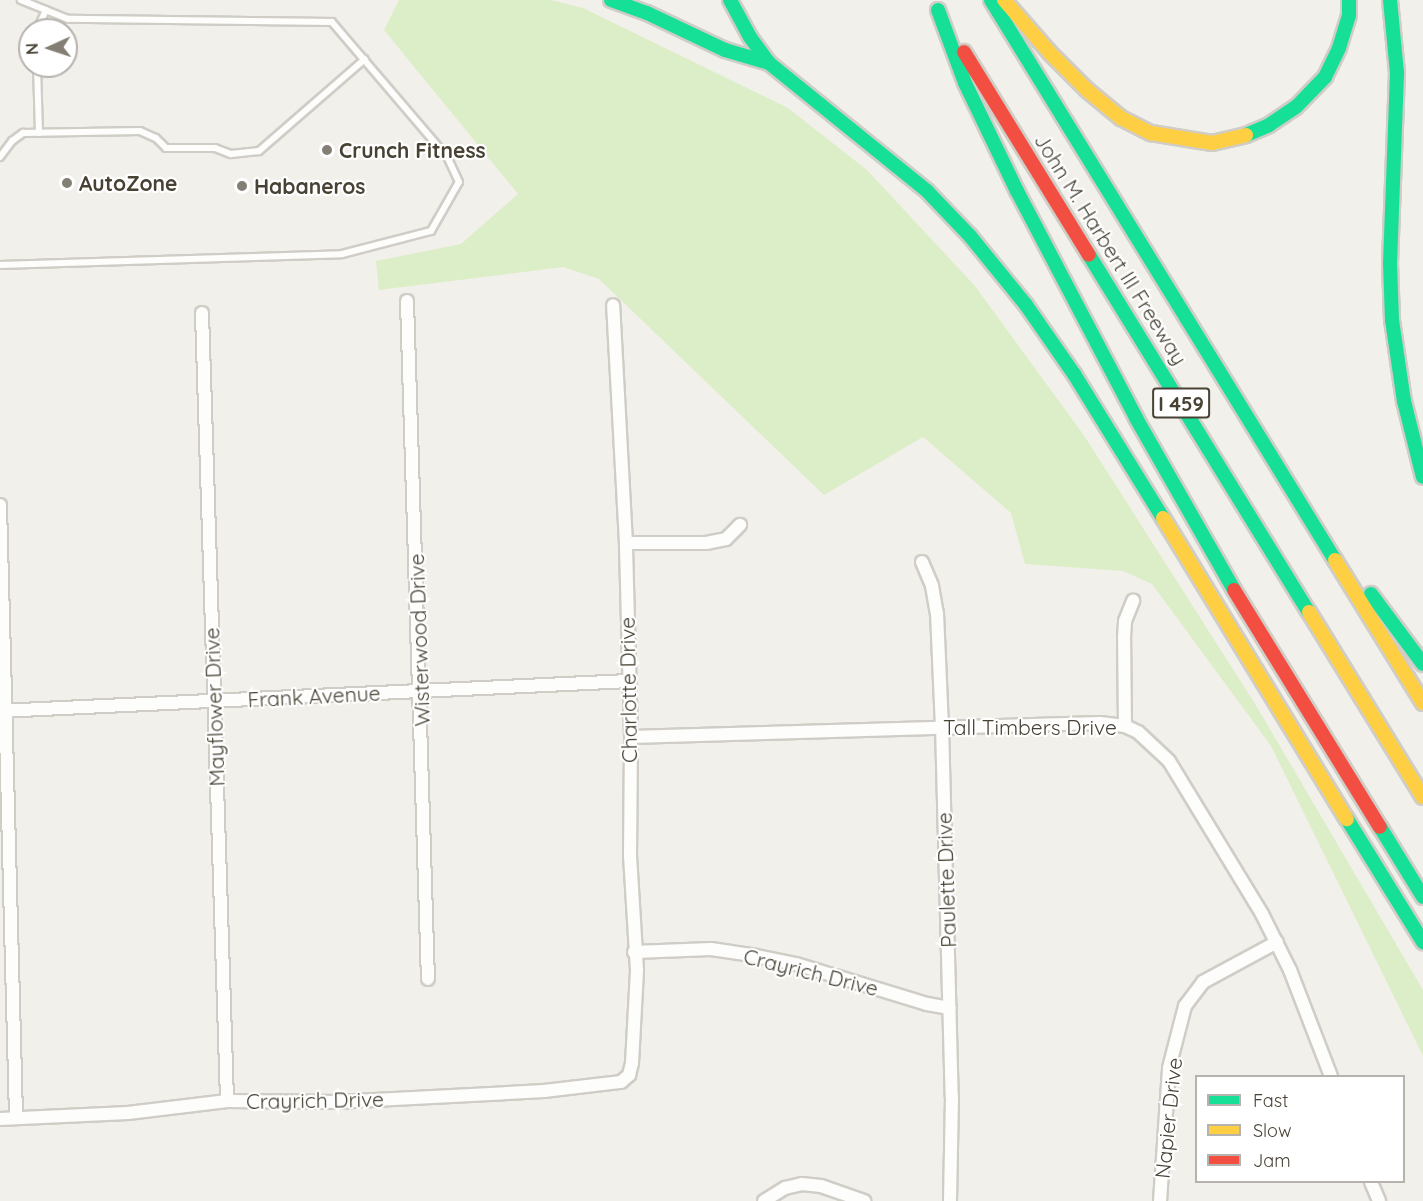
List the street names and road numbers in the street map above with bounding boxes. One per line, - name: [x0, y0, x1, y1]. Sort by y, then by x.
- street label: John M. Harbert III Freeway: [1029, 129, 1193, 369]
- road number: I 459: [1151, 386, 1211, 420]
- street label: Wisterwood Drive: [403, 553, 435, 727]
- street label: Charlotte Drive: [614, 617, 642, 763]
- street label: Mayflower Drive: [199, 627, 229, 787]
- street label: Frank Avenue: [247, 680, 381, 712]
- street label: Tall Timbers Drive: [943, 714, 1117, 740]
- street label: Paulette Drive: [931, 812, 961, 948]
- street label: Crayrich Drive: [741, 943, 881, 1001]
- street label: Napier Drive: [1149, 1056, 1187, 1180]
- street label: Crayrich Drive: [246, 1086, 384, 1114]

